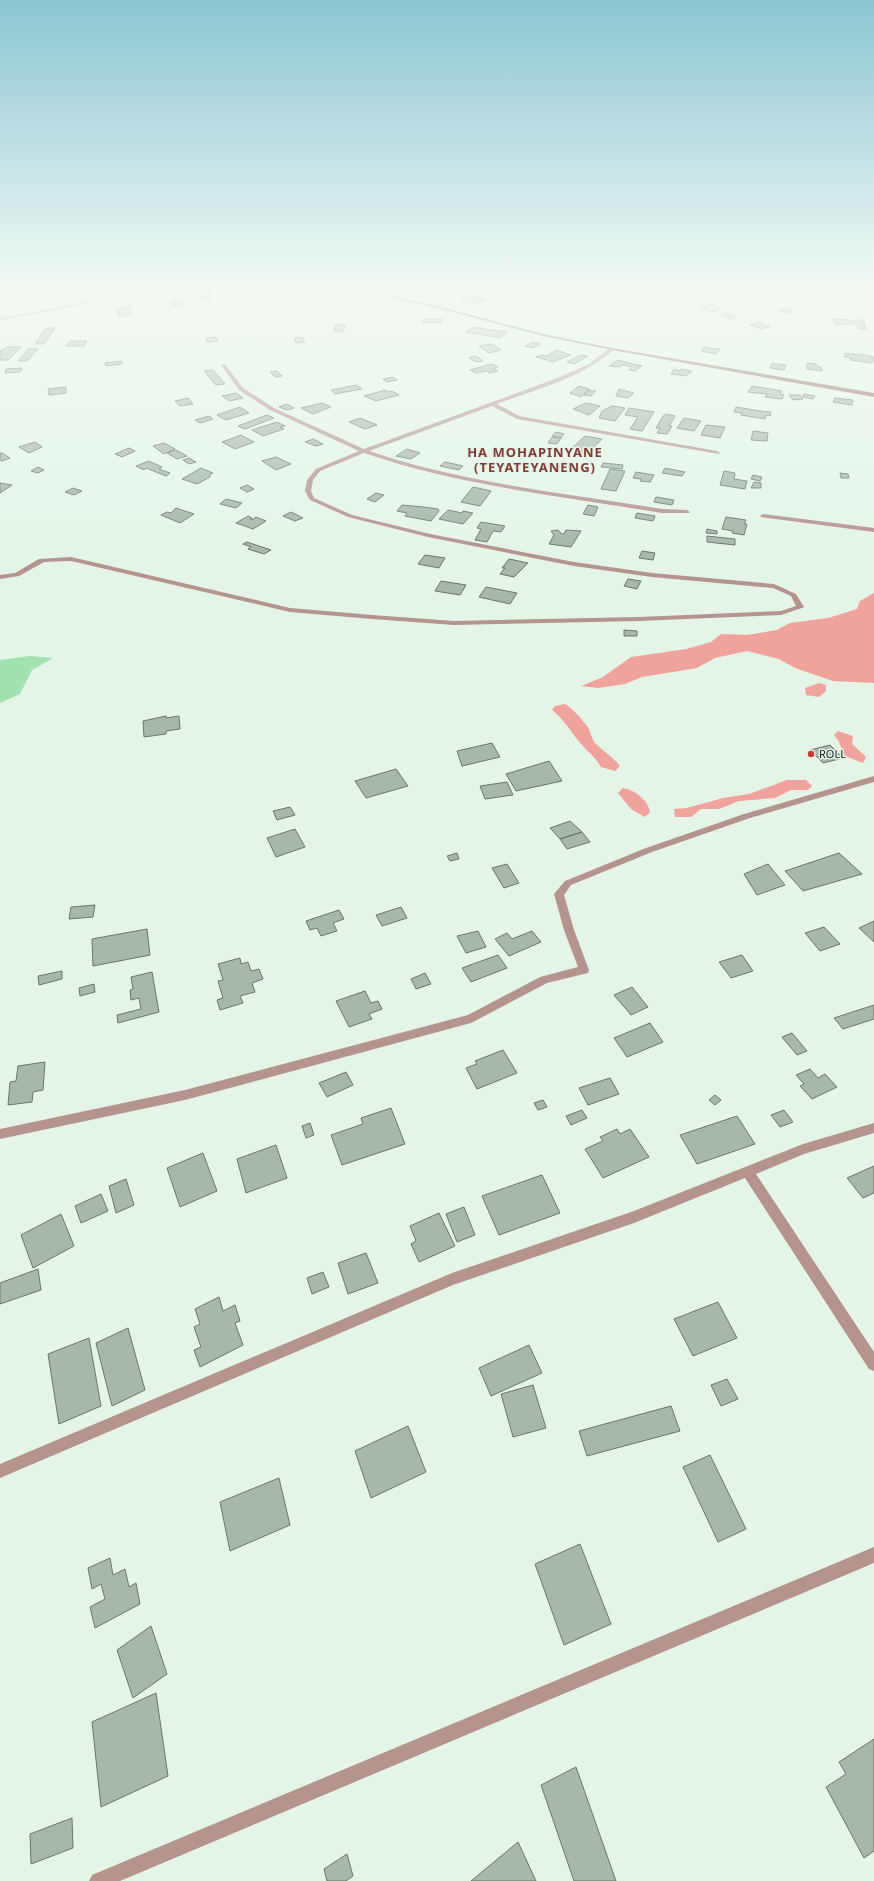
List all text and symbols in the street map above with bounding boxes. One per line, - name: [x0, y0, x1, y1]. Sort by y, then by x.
- district label: HA MOHAPINYANE (TEYATEYANENG): [467, 443, 603, 476]
- place label: ROLL: [819, 746, 846, 761]
- marker: ROLL: [806, 749, 816, 759]

